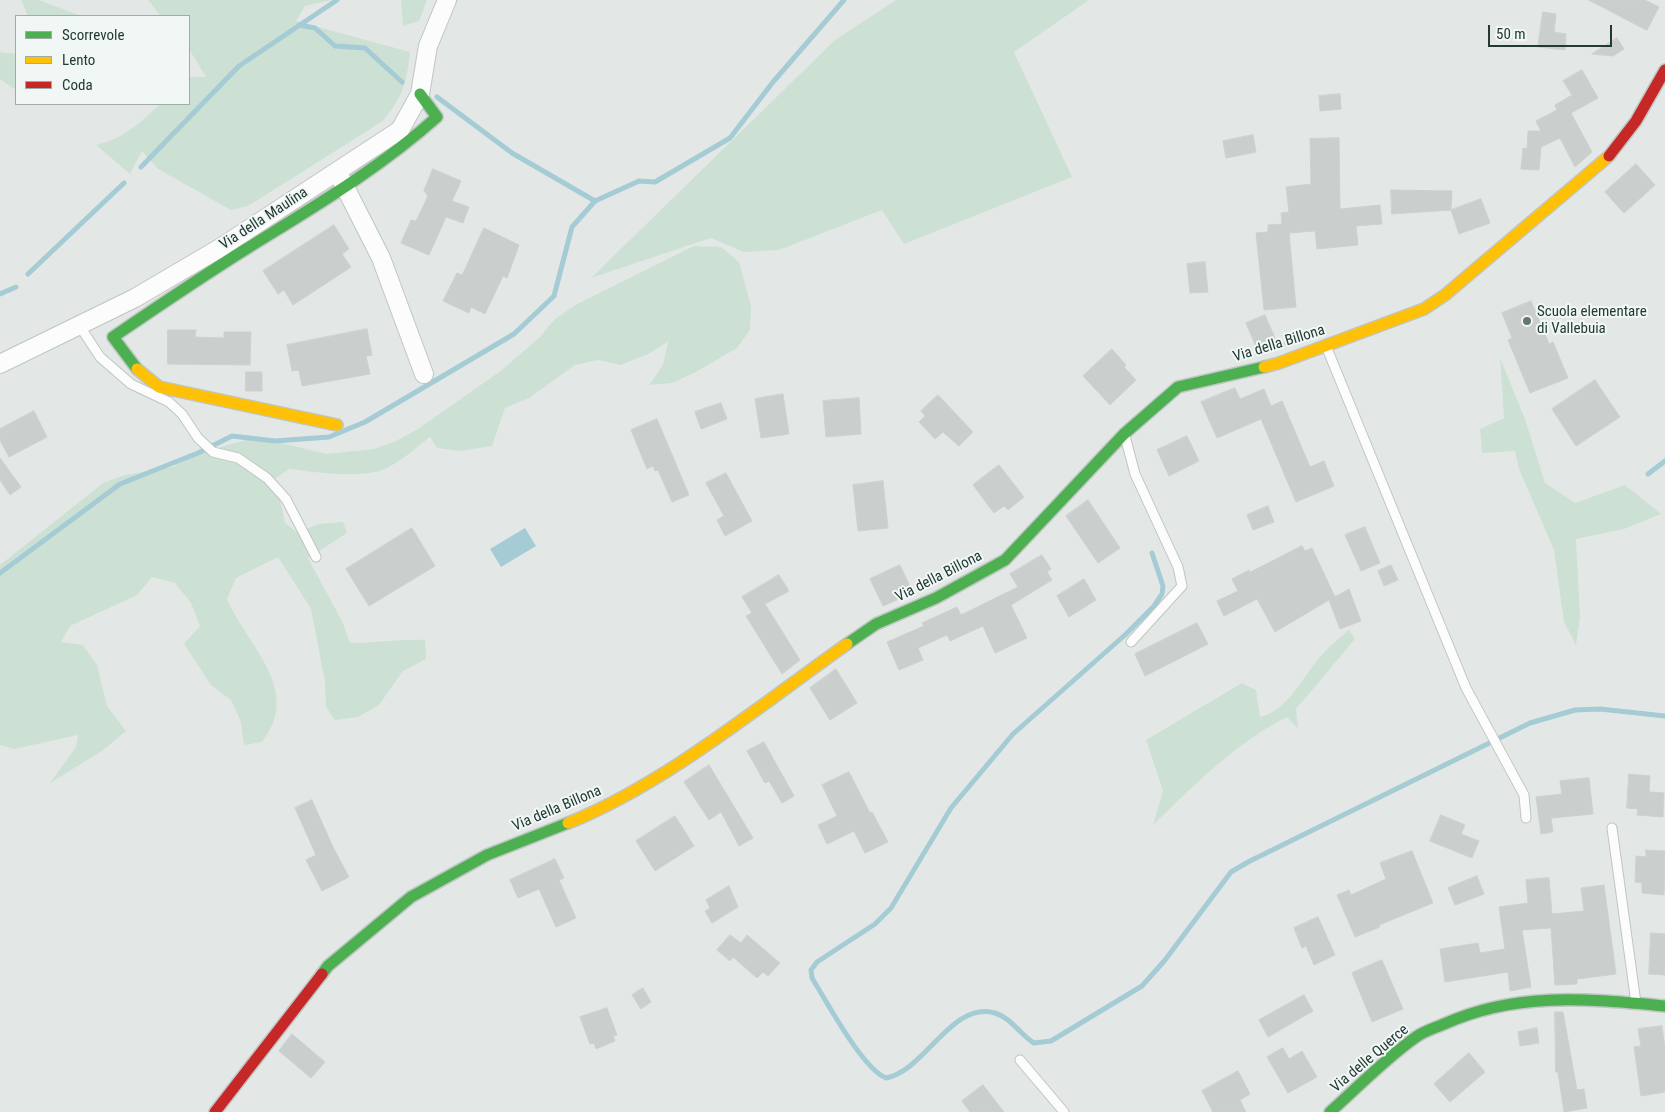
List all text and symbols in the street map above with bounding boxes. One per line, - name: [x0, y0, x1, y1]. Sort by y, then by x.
- legend: [15, 15, 190, 105]
- scale bar: [1490, 15, 1614, 47]
- text: 50 m: [1496, 25, 1526, 43]
- text: Scorrevole: [62, 26, 124, 44]
- text: Lento: [62, 51, 95, 69]
- text: Coda: [62, 76, 93, 94]
- street label: Via della Maulina: [217, 184, 311, 254]
- place label: Scuola elementare di Vallebuia: [1537, 303, 1647, 338]
- marker: Scuola elementare di Vallebuia: [1521, 315, 1533, 327]
- street label: Via della Billona: [1231, 322, 1327, 366]
- street label: Via della Billona: [893, 547, 985, 607]
- street label: Via della Billona: [510, 782, 604, 836]
- street label: Via delle Querce: [1327, 1021, 1413, 1097]

